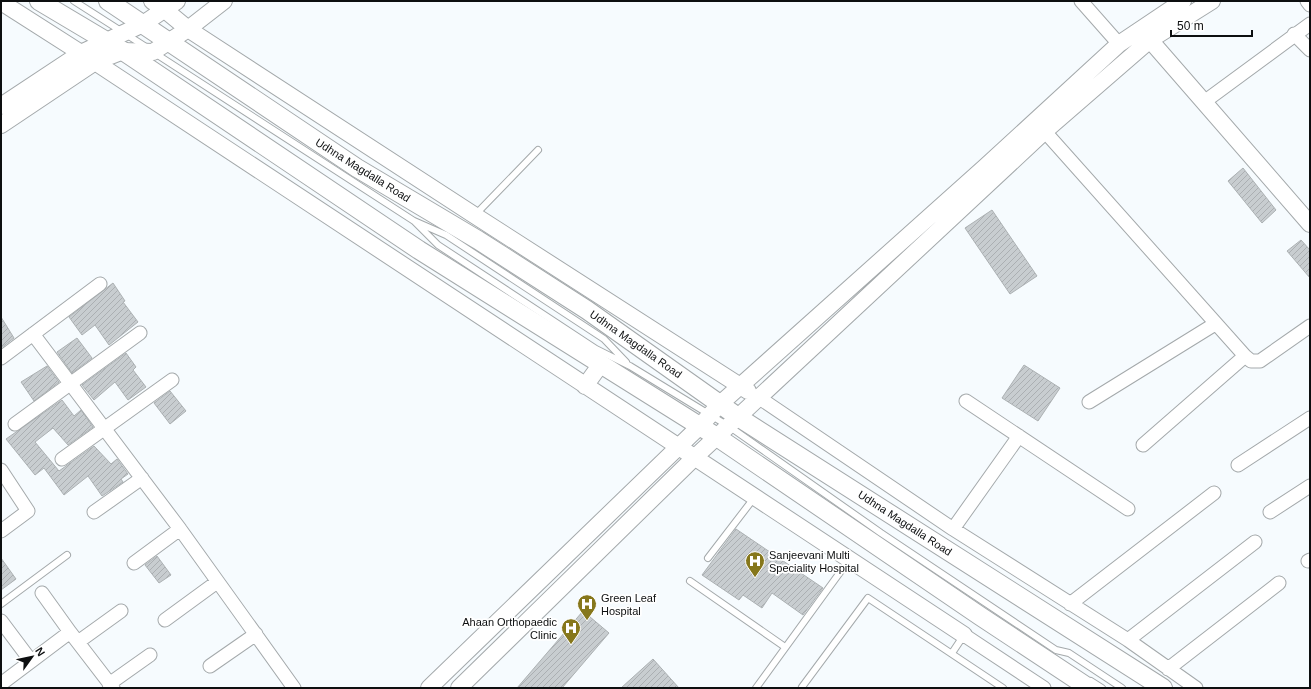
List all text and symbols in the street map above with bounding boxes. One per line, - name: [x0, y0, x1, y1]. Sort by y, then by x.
- scale bar: [1171, 12, 1252, 38]
- text: 50 m: [1177, 19, 1204, 33]
- street label: Udhna Magdalla Road: [313, 136, 413, 204]
- street label: Udhna Magdalla Road: [588, 308, 684, 380]
- street label: Udhna Magdalla Road: [856, 488, 954, 558]
- place label: Sanjeevani Multi Speciality Hospital: [769, 549, 859, 574]
- hospital icon: Sanjeevani Multi Speciality Hospital: [744, 550, 766, 578]
- place label: Green Leaf Hospital: [601, 592, 657, 617]
- hospital icon: Green Leaf Hospital: [576, 593, 598, 621]
- place label: Ahaan Orthopaedic Clinic: [462, 616, 557, 641]
- hospital icon: Ahaan Orthopaedic Clinic: [560, 617, 582, 645]
- north arrow: [12, 637, 52, 677]
- text: N: [33, 645, 48, 658]

